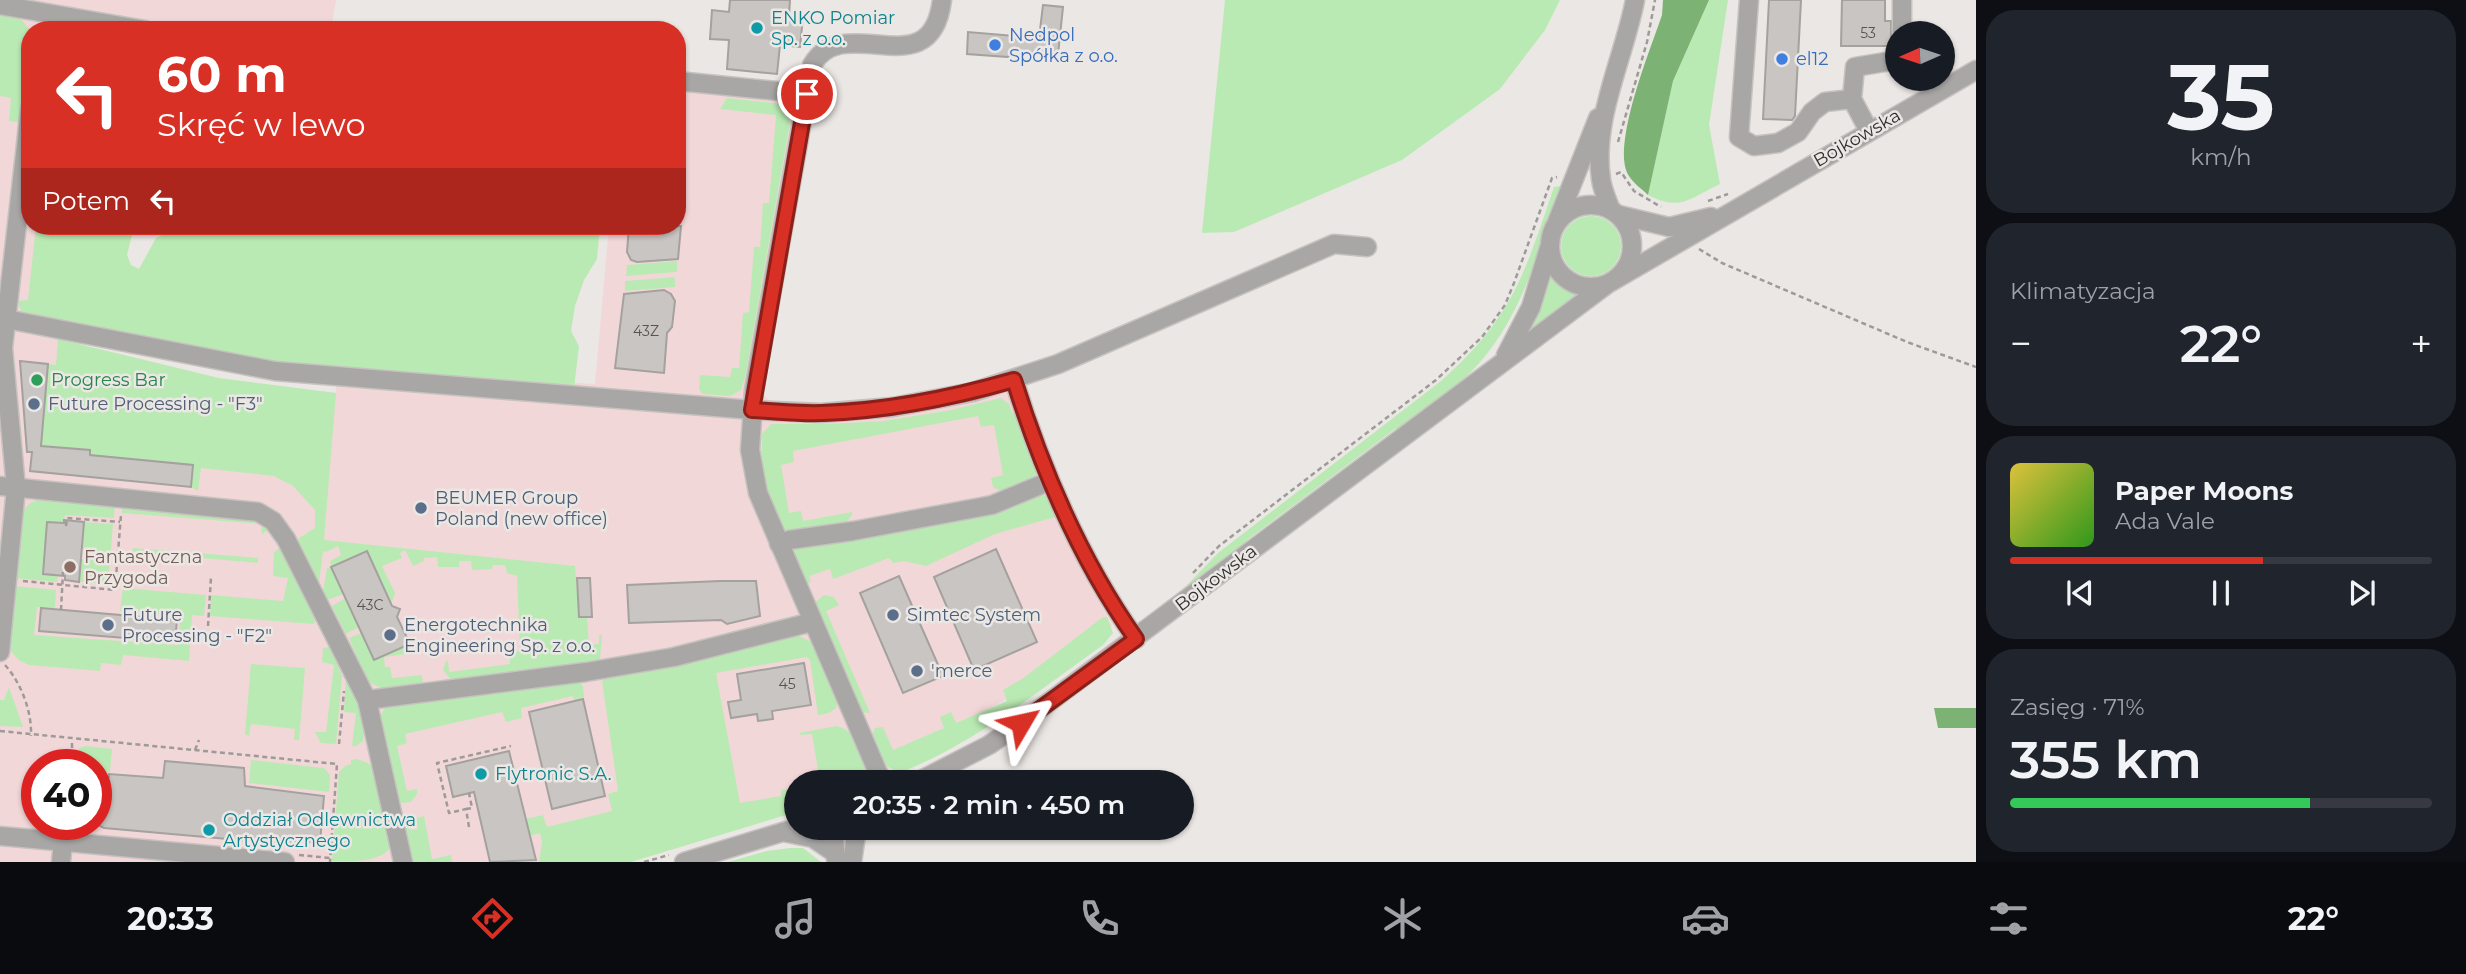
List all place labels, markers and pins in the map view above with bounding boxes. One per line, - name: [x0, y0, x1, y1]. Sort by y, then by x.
- place label: ENKO Pomiar Sp. z o.o.: [771, 7, 895, 50]
- marker: ENKO Pomiar Sp. z o.o.: [749, 20, 765, 36]
- place label: Nedpol Spółka z o.o.: [1009, 24, 1118, 67]
- marker: Nedpol Spółka z o.o.: [987, 37, 1003, 53]
- place label: el12: [1796, 48, 1828, 70]
- marker: el12: [1774, 51, 1790, 67]
- pin: [777, 64, 837, 124]
- place label: Progress Bar: [51, 369, 166, 391]
- marker: Progress Bar: [29, 372, 45, 388]
- place label: Future Processing - "F3": [48, 393, 263, 415]
- marker: Future Processing - "F3": [26, 396, 42, 412]
- place label: BEUMER Group Poland (new office): [435, 487, 608, 530]
- marker: BEUMER Group Poland (new office): [413, 500, 429, 516]
- place label: Fantastyczna Przygoda: [84, 546, 202, 589]
- marker: Fantastyczna Przygoda: [62, 559, 78, 575]
- place label: Future Processing - "F2": [122, 604, 272, 647]
- place label: Simtec System: [907, 604, 1041, 626]
- marker: Simtec System: [885, 607, 901, 623]
- place label: Energotechnika Engineering Sp. z o.o.: [404, 614, 595, 657]
- marker: Future Processing - "F2": [100, 617, 116, 633]
- marker: Energotechnika Engineering Sp. z o.o.: [382, 627, 398, 643]
- place label: 'merce: [931, 660, 993, 682]
- marker: 'merce: [909, 663, 925, 679]
- place label: Flytronic S.A.: [495, 763, 612, 785]
- marker: Flytronic S.A.: [473, 766, 489, 782]
- place label: Oddział Odlewnictwa Artystycznego: [223, 809, 416, 852]
- marker: Oddział Odlewnictwa Artystycznego: [201, 822, 217, 838]

